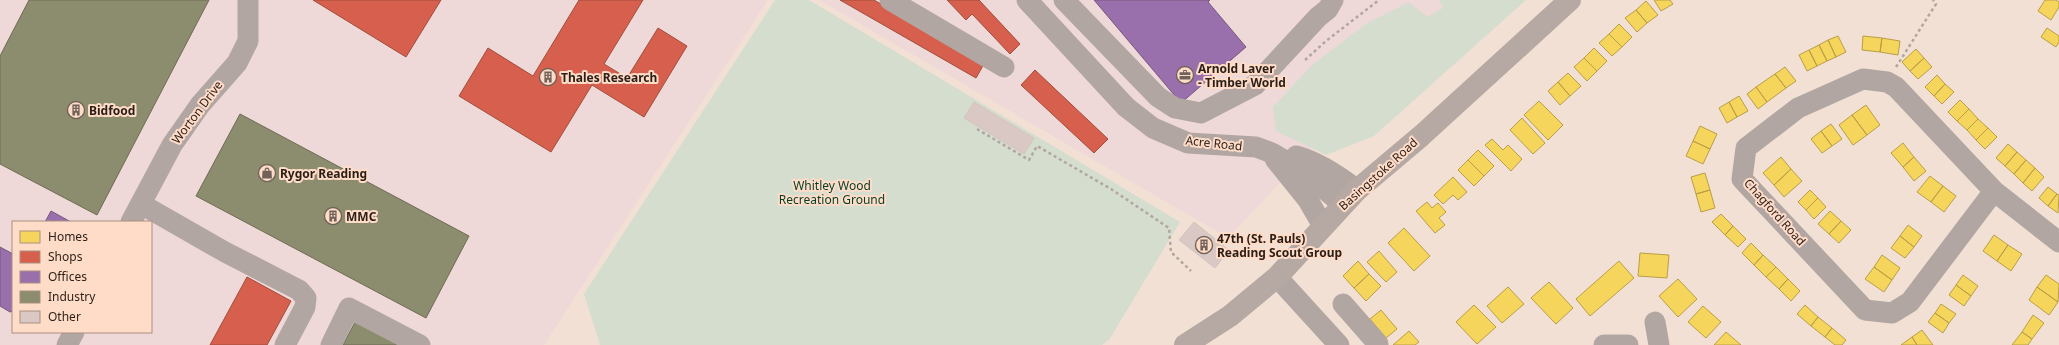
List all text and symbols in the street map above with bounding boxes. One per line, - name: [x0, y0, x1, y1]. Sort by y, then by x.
- place label: Arnold Laver - Timber World: [1198, 60, 1286, 91]
- office icon: Arnold Laver - Timber World: [1175, 65, 1195, 85]
- building icon: Thales Research: [538, 67, 558, 87]
- place label: Thales Research: [561, 69, 657, 86]
- street label: Worton Drive: [168, 77, 226, 147]
- building icon: Bidfood: [66, 100, 86, 120]
- place label: Bidfood: [89, 102, 135, 119]
- street label: Acre Road: [1185, 132, 1243, 154]
- street label: Basingstoke Road: [1335, 134, 1421, 214]
- shop icon: Rygor Reading: [257, 163, 277, 183]
- place label: Rygor Reading: [280, 165, 367, 182]
- street label: Chagford Road: [1740, 175, 1810, 249]
- park label: Whitley Wood Recreation Ground: [779, 177, 885, 208]
- building icon: MMC: [323, 206, 343, 226]
- place label: MMC: [346, 208, 377, 225]
- legend: [12, 221, 152, 333]
- text: Homes: [48, 228, 88, 245]
- place label: 47th (St. Pauls) Reading Scout Group: [1217, 230, 1342, 261]
- building icon: 47th (St. Pauls) Reading Scout Group: [1194, 235, 1214, 255]
- text: Shops: [48, 248, 83, 265]
- text: Offices: [48, 268, 87, 285]
- text: Industry: [48, 288, 96, 305]
- text: Other: [48, 308, 81, 325]

